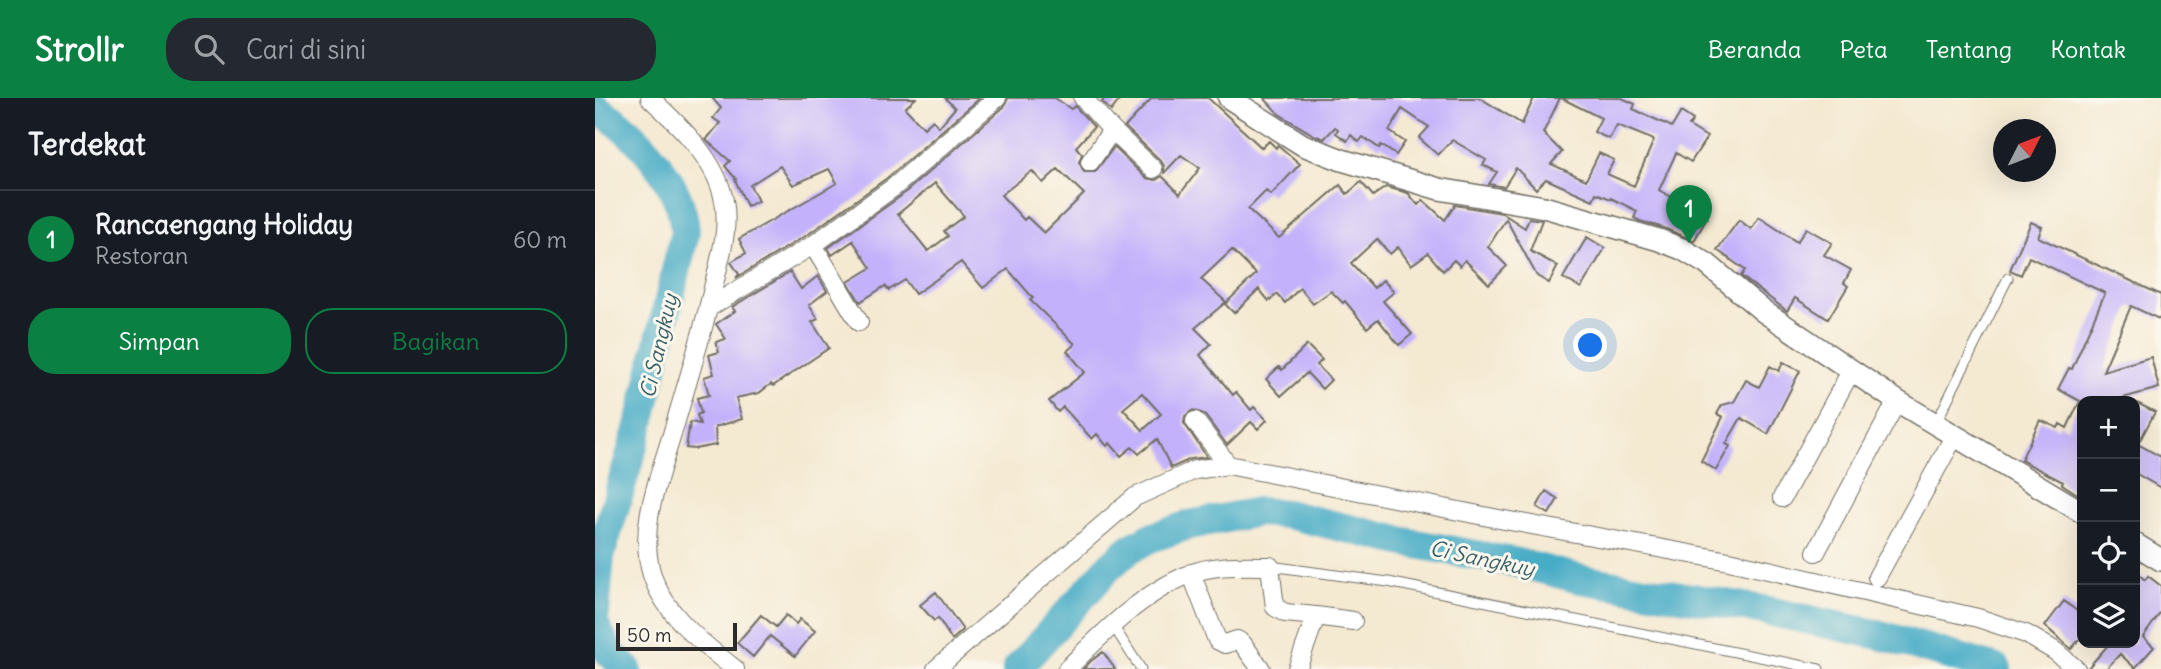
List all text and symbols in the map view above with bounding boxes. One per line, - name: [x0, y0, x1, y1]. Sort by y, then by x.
- search box: [166, 18, 656, 81]
- text: Strollr: [35, 28, 124, 70]
- icon: search: [190, 30, 228, 68]
- text: Cari di sini: [246, 33, 366, 66]
- text: Beranda: [1708, 34, 1801, 64]
- text: Peta: [1839, 34, 1888, 64]
- text: Tentang: [1926, 34, 2012, 64]
- text: Kontak: [2050, 34, 2126, 64]
- north arrow: [1993, 119, 2056, 182]
- text: Terdekat: [28, 125, 146, 163]
- pin: 1: [1666, 185, 1712, 243]
- text: Rancaengang Holiday: [95, 208, 353, 241]
- text: 1: [46, 225, 56, 254]
- text: 60 m: [513, 225, 567, 254]
- text: Restoran: [95, 241, 188, 270]
- water label: Ci Sangkuy: [633, 289, 684, 401]
- button: Simpan: [28, 308, 291, 374]
- button: Bagikan: [305, 308, 567, 374]
- your location: [1573, 328, 1607, 362]
- map controls: [2077, 396, 2140, 648]
- button: +: [2077, 396, 2140, 459]
- button: −: [2077, 459, 2140, 522]
- button: locate: [2077, 522, 2140, 585]
- water label: Ci Sangkuy: [1428, 534, 1539, 583]
- button: layers: [2077, 585, 2140, 648]
- scale bar: [616, 620, 737, 652]
- text: 50 m: [627, 623, 672, 647]

